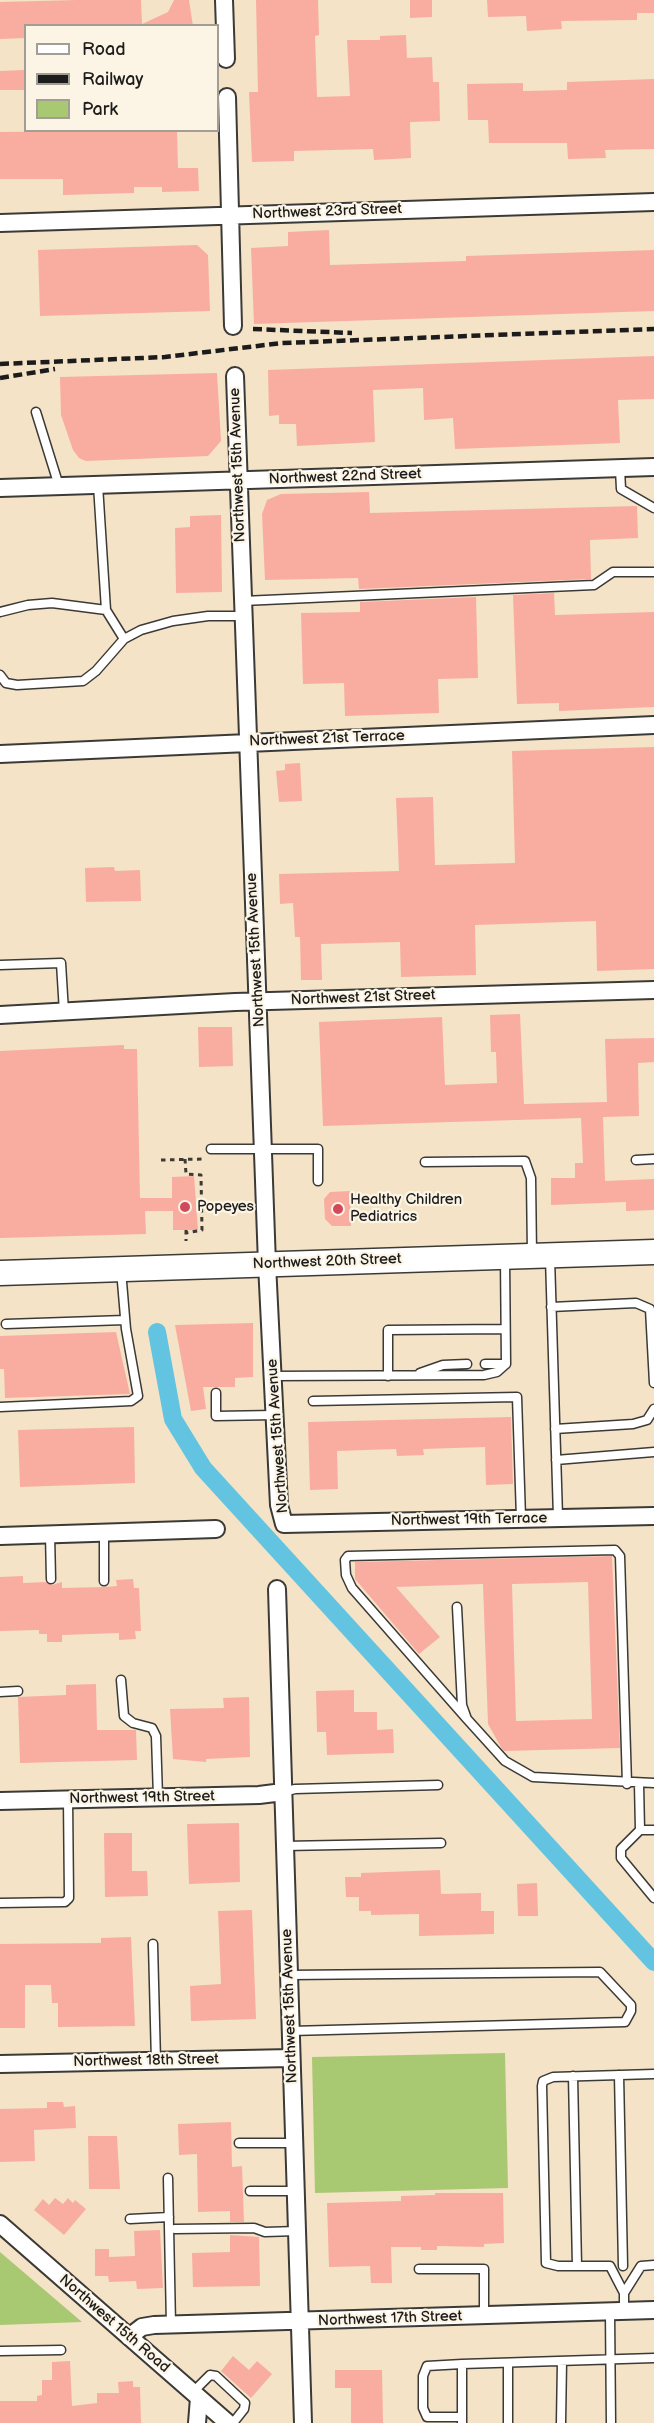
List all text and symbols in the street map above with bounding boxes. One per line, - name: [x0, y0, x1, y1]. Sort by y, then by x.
- legend: [24, 24, 219, 132]
- text: Road: [82, 39, 126, 60]
- text: Railway: [82, 69, 144, 90]
- text: Park: [82, 99, 118, 120]
- street label: Northwest 23rd Street: [252, 200, 402, 224]
- street label: Northwest 15th Avenue: [226, 387, 250, 543]
- street label: Northwest 22nd Street: [268, 465, 422, 489]
- street label: Northwest 21st Terrace: [249, 727, 405, 751]
- street label: Northwest 15th Avenue: [243, 872, 269, 1028]
- street label: Northwest 21st Street: [290, 986, 436, 1010]
- place label: Healthy Children Pediatrics: [350, 1191, 462, 1226]
- place label: Popeyes: [197, 1198, 254, 1216]
- marker: Popeyes: [178, 1200, 192, 1214]
- marker: Healthy Children Pediatrics: [331, 1202, 345, 1216]
- street label: Northwest 20th Street: [252, 1250, 402, 1274]
- street label: Northwest 15th Avenue: [264, 1358, 292, 1514]
- street label: Northwest 19th Terrace: [390, 1510, 548, 1530]
- street label: Northwest 19th Street: [69, 1788, 215, 1808]
- street label: Northwest 15th Avenue: [278, 1928, 302, 2084]
- street label: Northwest 18th Street: [73, 2051, 219, 2071]
- street label: Northwest 15th Road: [55, 2271, 173, 2377]
- street label: Northwest 17th Street: [318, 2307, 462, 2331]

